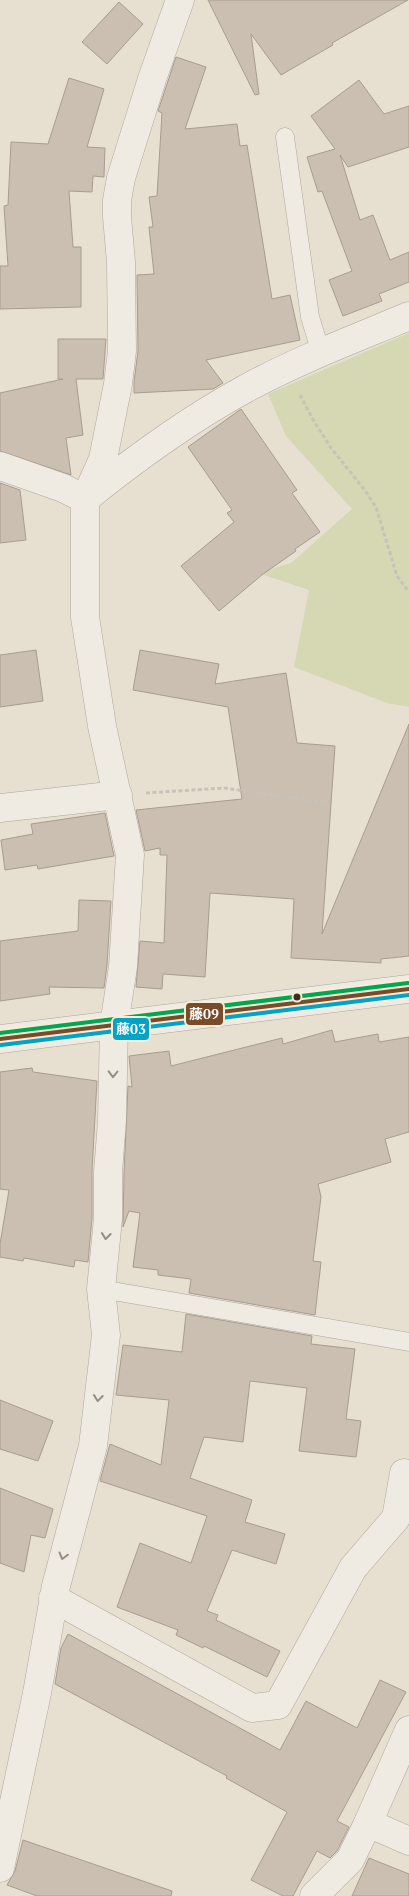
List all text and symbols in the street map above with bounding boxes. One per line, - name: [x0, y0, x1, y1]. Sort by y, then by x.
- unlabelled marker: [292, 992, 302, 1002]
- line badge: 藤09: [185, 1002, 224, 1026]
- text: 藤09: [189, 1004, 219, 1023]
- line badge: 藤03: [112, 1017, 150, 1041]
- text: 藤03: [116, 1019, 146, 1038]
- one-way arrow: [108, 1070, 118, 1078]
- one-way arrow: [101, 1233, 112, 1241]
- one-way arrow: [94, 1394, 104, 1402]
- one-way arrow: [59, 1552, 69, 1560]

